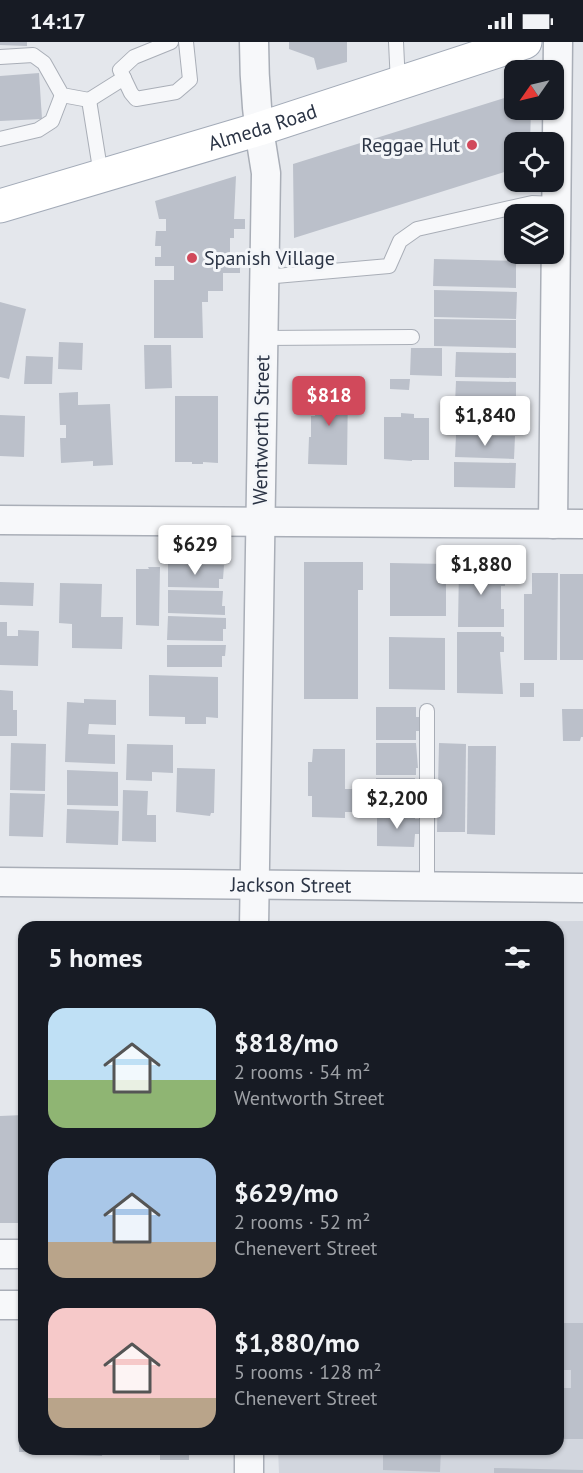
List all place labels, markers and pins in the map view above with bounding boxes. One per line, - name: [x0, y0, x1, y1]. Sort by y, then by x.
- place label: Reggae Hut: [361, 132, 460, 158]
- marker: Reggae Hut: [465, 138, 479, 152]
- place label: Spanish Village: [204, 245, 335, 271]
- marker: Spanish Village: [185, 251, 199, 265]
- pin: $818: [293, 376, 365, 427]
- pin: $1,840: [436, 396, 534, 447]
- pin: $629: [159, 525, 231, 576]
- pin: $1,880: [432, 545, 530, 596]
- pin: $2,200: [348, 779, 446, 830]

